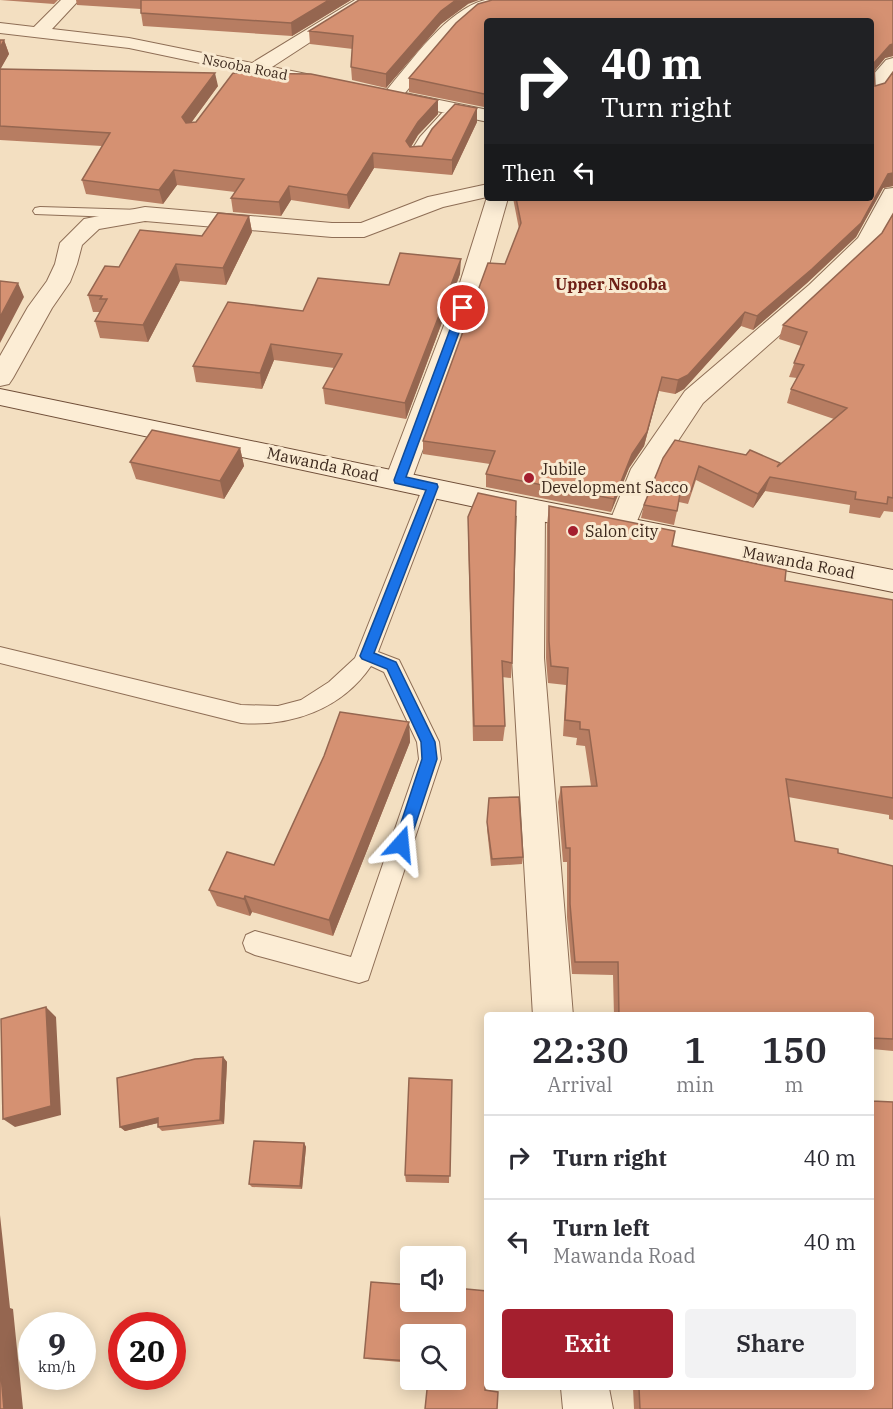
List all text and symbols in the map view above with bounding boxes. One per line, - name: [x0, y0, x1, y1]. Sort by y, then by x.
- text: 40 m: [601, 36, 702, 91]
- icon: right: [502, 42, 580, 120]
- street label: Nsooba Road: [201, 50, 290, 84]
- text: Turn right: [601, 89, 732, 124]
- icon: left: [568, 156, 601, 189]
- text: Then: [502, 158, 556, 187]
- district label: Upper Nsooba: [555, 274, 667, 294]
- pin: [437, 282, 488, 333]
- icon: arrive: [446, 291, 479, 324]
- street label: Mawanda Road: [265, 442, 381, 486]
- place label: Jubile Development Sacco: [541, 459, 688, 497]
- marker: Jubile Development Sacco: [522, 471, 536, 485]
- place label: Salon city: [585, 521, 659, 541]
- marker: Salon city: [566, 524, 580, 538]
- street label: Mawanda Road: [741, 541, 857, 583]
- position arrow: [369, 812, 433, 876]
- text: 22:30: [531, 1026, 629, 1073]
- text: 1: [684, 1026, 706, 1073]
- text: 150: [762, 1026, 827, 1073]
- text: Arrival: [547, 1071, 613, 1098]
- text: min: [676, 1071, 714, 1098]
- text: m: [785, 1071, 804, 1098]
- icon: right: [502, 1141, 535, 1174]
- text: Turn right: [553, 1143, 667, 1172]
- text: 40 m: [804, 1143, 856, 1172]
- text: Turn left: [553, 1213, 649, 1242]
- icon: left: [502, 1225, 535, 1258]
- text: 40 m: [804, 1227, 856, 1256]
- text: Mawanda Road: [553, 1242, 696, 1269]
- map controls: [400, 1246, 466, 1390]
- button: sound: [400, 1246, 466, 1312]
- button: Exit: [502, 1309, 673, 1378]
- button: Share: [685, 1309, 856, 1378]
- speed limit sign: 20: [108, 1312, 186, 1390]
- text: 9: [48, 1324, 66, 1363]
- button: search: [400, 1324, 466, 1390]
- text: km/h: [38, 1357, 76, 1376]

